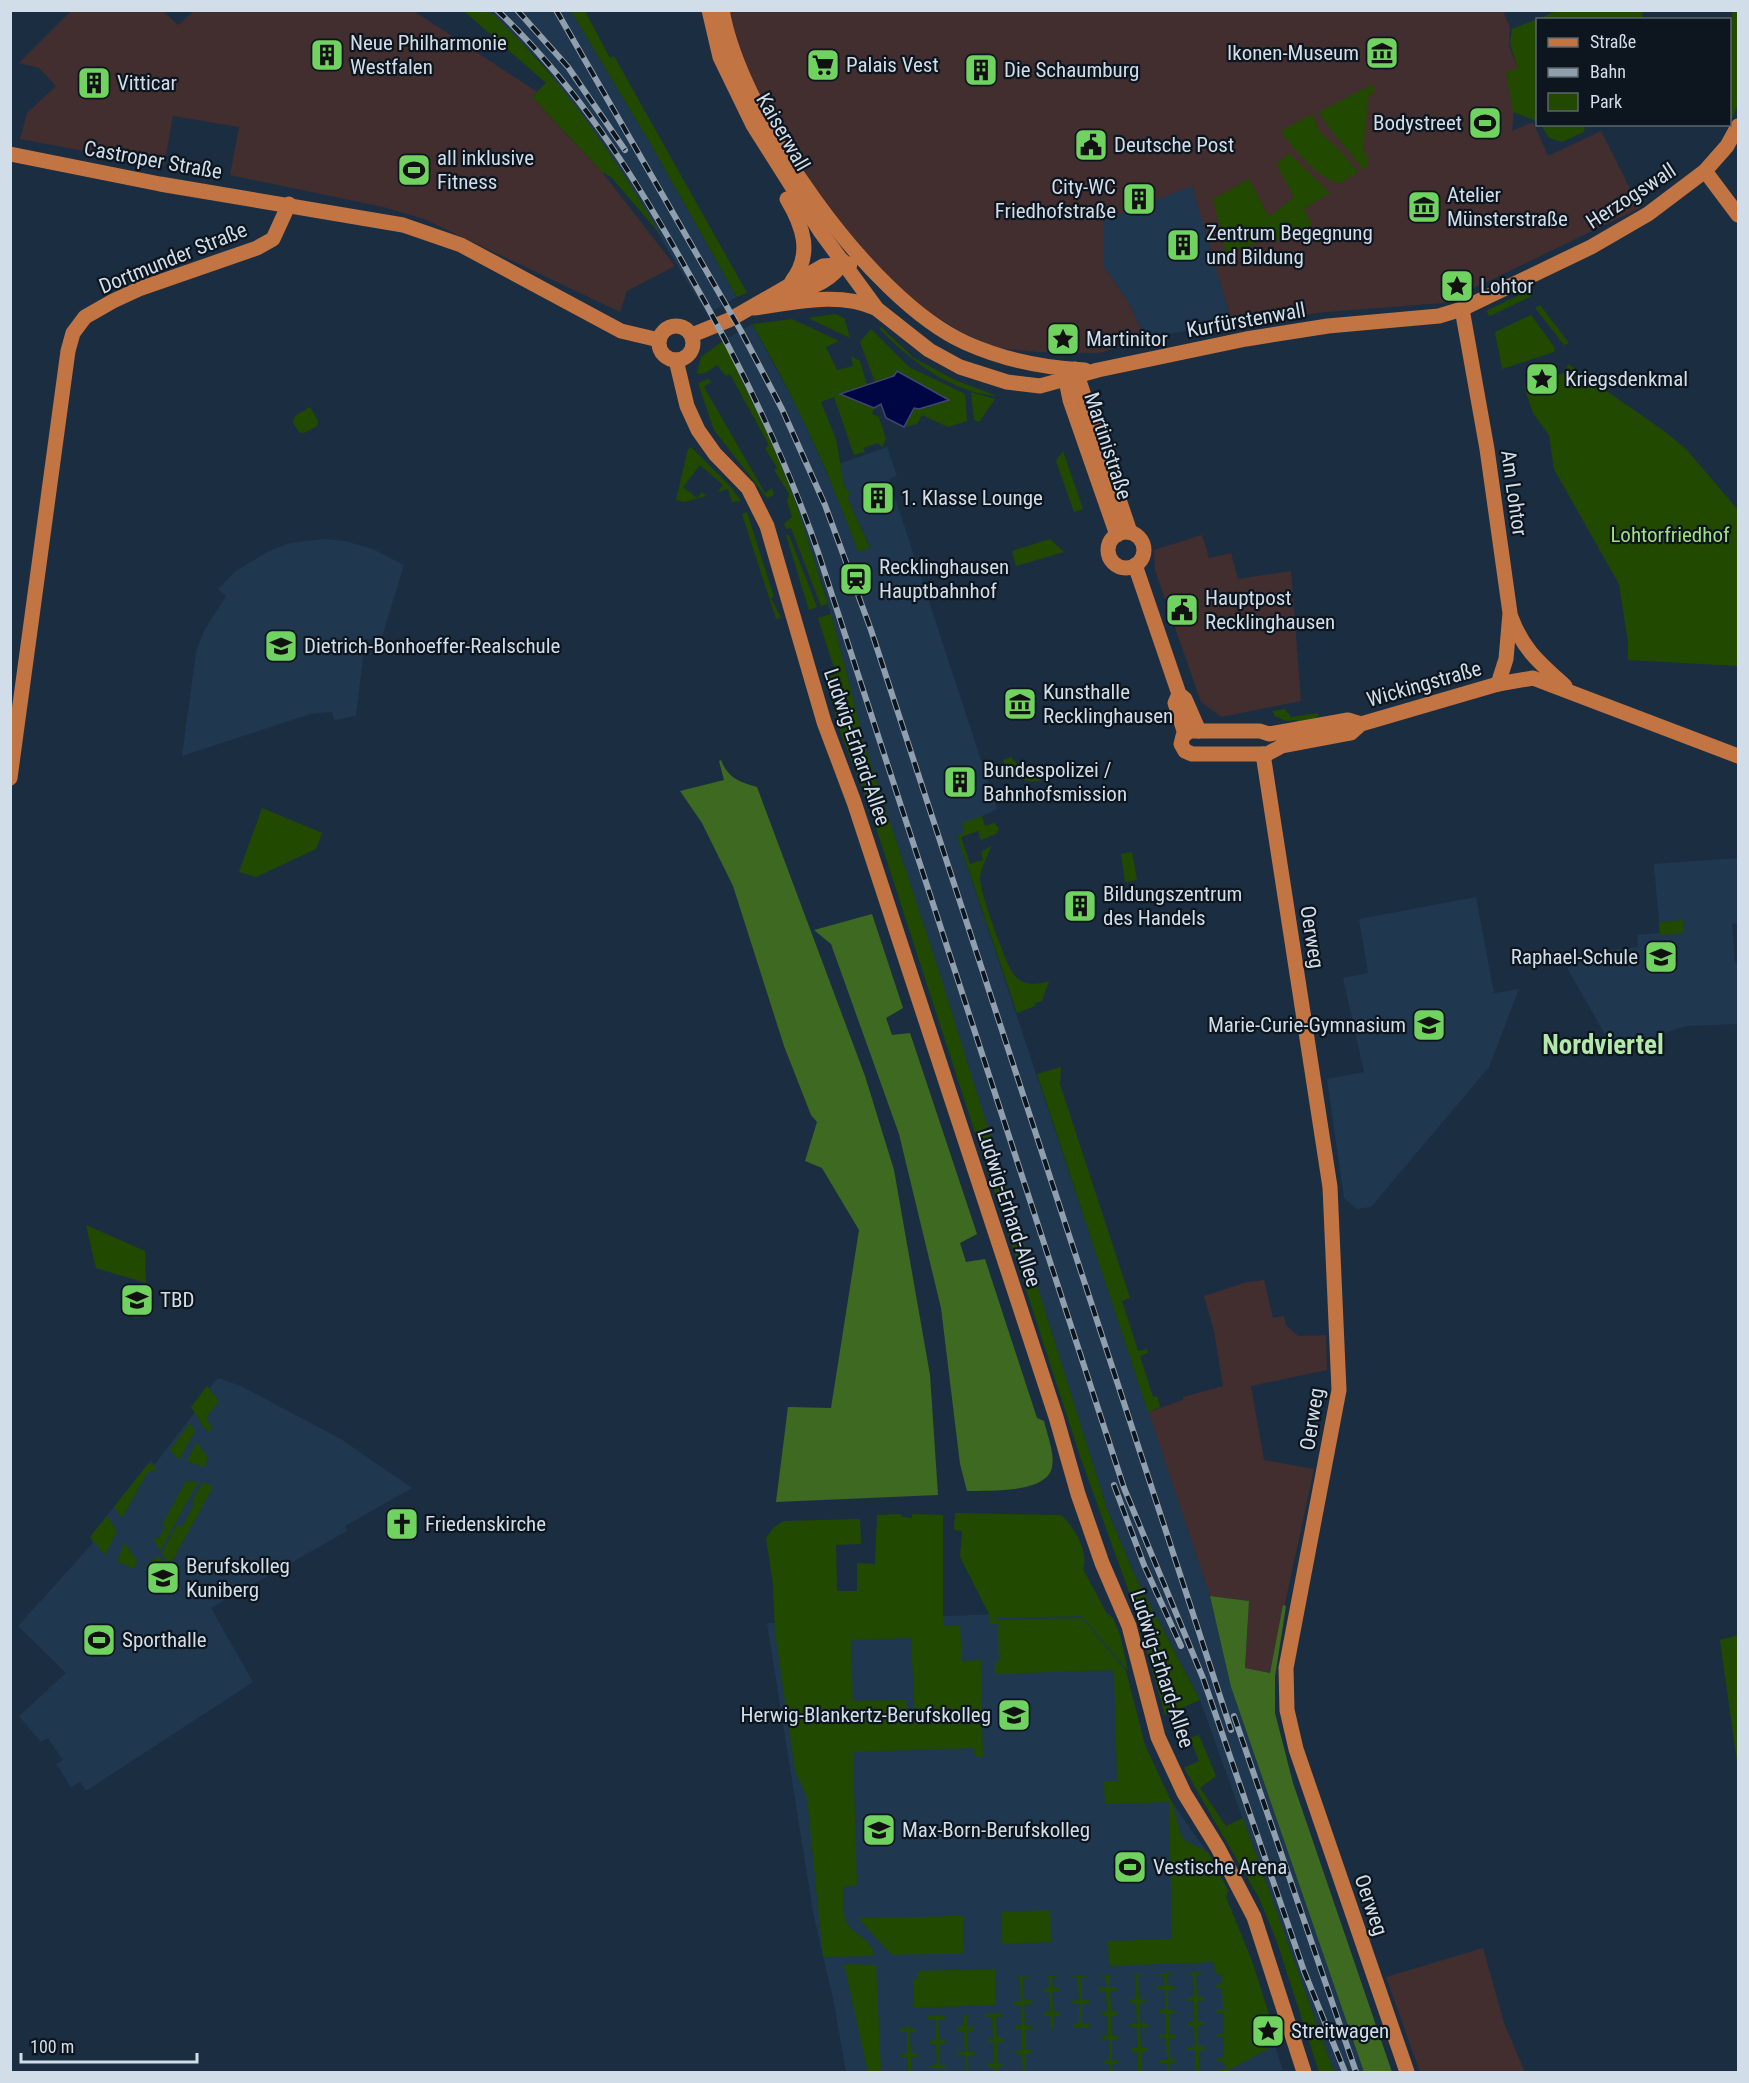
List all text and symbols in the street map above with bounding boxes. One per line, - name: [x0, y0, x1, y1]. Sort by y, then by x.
- legend: [1536, 18, 1731, 126]
- place label: Neue Philharmonie Westfalen: [350, 31, 507, 79]
- text: Straße: [1590, 31, 1636, 52]
- museum icon: Ikonen-Museum: [1364, 35, 1400, 71]
- building icon: Neue Philharmonie Westfalen: [309, 37, 345, 73]
- place label: Ikonen-Museum: [1227, 41, 1359, 65]
- supermarket icon: Palais Vest: [805, 47, 841, 83]
- building icon: Die Schaumburg: [963, 52, 999, 88]
- place label: Palais Vest: [846, 53, 939, 77]
- place label: Die Schaumburg: [1004, 58, 1139, 82]
- text: Bahn: [1590, 61, 1626, 82]
- building icon: Vitticar: [76, 65, 112, 101]
- place label: Vitticar: [117, 71, 177, 95]
- street label: Kaiserwall: [751, 89, 815, 175]
- text: Park: [1590, 91, 1622, 112]
- sports icon: Bodystreet: [1467, 105, 1503, 141]
- place label: Bodystreet: [1373, 111, 1462, 135]
- public building icon: Deutsche Post: [1073, 127, 1109, 163]
- place label: Deutsche Post: [1114, 133, 1234, 157]
- street label: Castroper Straße: [82, 136, 224, 184]
- place label: all inklusive Fitness: [437, 146, 534, 194]
- sports icon: all inklusive Fitness: [396, 152, 432, 188]
- street label: Herzogswall: [1582, 158, 1680, 234]
- place label: City-WC Friedhofstraße: [995, 175, 1116, 223]
- building icon: City-WC Friedhofstraße: [1121, 181, 1157, 217]
- place label: Atelier Münsterstraße: [1447, 183, 1568, 231]
- museum icon: Atelier Münsterstraße: [1406, 189, 1442, 225]
- street label: Dortmunder Straße: [96, 217, 251, 299]
- place label: Zentrum Begegnung und Bildung: [1206, 221, 1373, 269]
- building icon: Zentrum Begegnung und Bildung: [1165, 227, 1201, 263]
- place icon: Lohtor: [1439, 268, 1475, 304]
- place label: Lohtor: [1480, 274, 1534, 298]
- street label: Kurfürstenwall: [1185, 298, 1307, 342]
- place icon: Martinitor: [1045, 321, 1081, 357]
- place label: Martinitor: [1086, 327, 1168, 351]
- place icon: Kriegsdenkmal: [1524, 361, 1560, 397]
- place label: Kriegsdenkmal: [1565, 367, 1688, 391]
- street label: Martinistraße: [1079, 389, 1137, 503]
- street label: Am Lohtor: [1496, 449, 1532, 537]
- building icon: 1. Klasse Lounge: [860, 480, 896, 516]
- place label: 1. Klasse Lounge: [901, 486, 1043, 510]
- park label: Lohtorfriedhof: [1610, 523, 1730, 547]
- place label: Recklinghausen Hauptbahnhof: [879, 555, 1009, 603]
- station icon: Recklinghausen Hauptbahnhof: [838, 561, 874, 597]
- place label: Hauptpost Recklinghausen: [1205, 586, 1335, 634]
- public building icon: Hauptpost Recklinghausen: [1164, 592, 1200, 628]
- school or university icon: Dietrich-Bonhoeffer-Realschule: [263, 628, 299, 664]
- place label: Dietrich-Bonhoeffer-Realschule: [304, 634, 561, 658]
- street label: Wickingstraße: [1364, 656, 1484, 712]
- street label: Ludwig-Erhard-Allee: [819, 665, 895, 829]
- place label: Kunsthalle Recklinghausen: [1043, 680, 1173, 728]
- museum icon: Kunsthalle Recklinghausen: [1002, 686, 1038, 722]
- place label: Bundespolizei / Bahnhofsmission: [983, 758, 1127, 806]
- building icon: Bundespolizei / Bahnhofsmission: [942, 764, 978, 800]
- place label: Bildungszentrum des Handels: [1103, 882, 1242, 930]
- building icon: Bildungszentrum des Handels: [1062, 888, 1098, 924]
- street label: Oerweg: [1295, 904, 1329, 970]
- school or university icon: Raphael-Schule: [1643, 939, 1679, 975]
- place label: Raphael-Schule: [1511, 945, 1638, 969]
- school or university icon: Marie-Curie-Gymnasium: [1411, 1007, 1447, 1043]
- place label: Marie-Curie-Gymnasium: [1208, 1013, 1406, 1037]
- district label: Nordviertel: [1542, 1029, 1664, 1061]
- street label: Ludwig-Erhard-Allee: [972, 1126, 1046, 1290]
- school or university icon: TBD: [119, 1282, 155, 1318]
- place label: TBD: [160, 1288, 194, 1312]
- street label: Oerweg: [1295, 1386, 1329, 1452]
- church icon: Friedenskirche: [384, 1506, 420, 1542]
- place label: Friedenskirche: [425, 1512, 546, 1536]
- place label: Berufskolleg Kuniberg: [186, 1554, 290, 1602]
- school or university icon: Berufskolleg Kuniberg: [145, 1560, 181, 1596]
- street label: Ludwig-Erhard-Allee: [1125, 1587, 1199, 1751]
- sports icon: Sporthalle: [81, 1622, 117, 1658]
- place label: Sporthalle: [122, 1628, 207, 1652]
- school or university icon: Herwig-Blankertz-Berufskolleg: [996, 1697, 1032, 1733]
- place label: Herwig-Blankertz-Berufskolleg: [740, 1703, 991, 1727]
- school or university icon: Max-Born-Berufskolleg: [861, 1812, 897, 1848]
- place label: Max-Born-Berufskolleg: [902, 1818, 1090, 1842]
- sports icon: Vestische Arena: [1112, 1849, 1148, 1885]
- place label: Vestische Arena: [1153, 1855, 1287, 1879]
- street label: Oerweg: [1349, 1871, 1393, 1939]
- place icon: Streitwagen: [1250, 2013, 1286, 2049]
- place label: Streitwagen: [1291, 2019, 1389, 2043]
- scale bar: [21, 2026, 196, 2064]
- text: 100 m: [30, 2036, 74, 2057]

